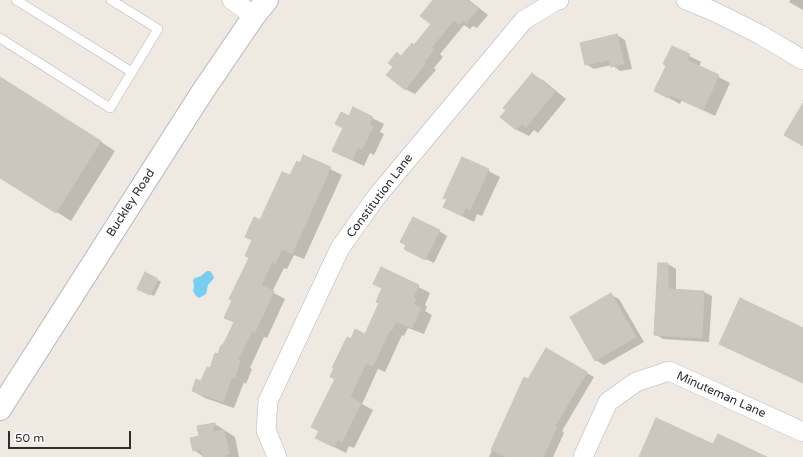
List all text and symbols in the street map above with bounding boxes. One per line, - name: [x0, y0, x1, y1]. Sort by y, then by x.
- street label: Constitution Lane: [344, 151, 416, 241]
- street label: Buckley Road: [104, 166, 158, 240]
- street label: Minuteman Lane: [674, 369, 768, 421]
- scale bar: [10, 423, 133, 449]
- text: 50 m: [15, 431, 44, 445]

